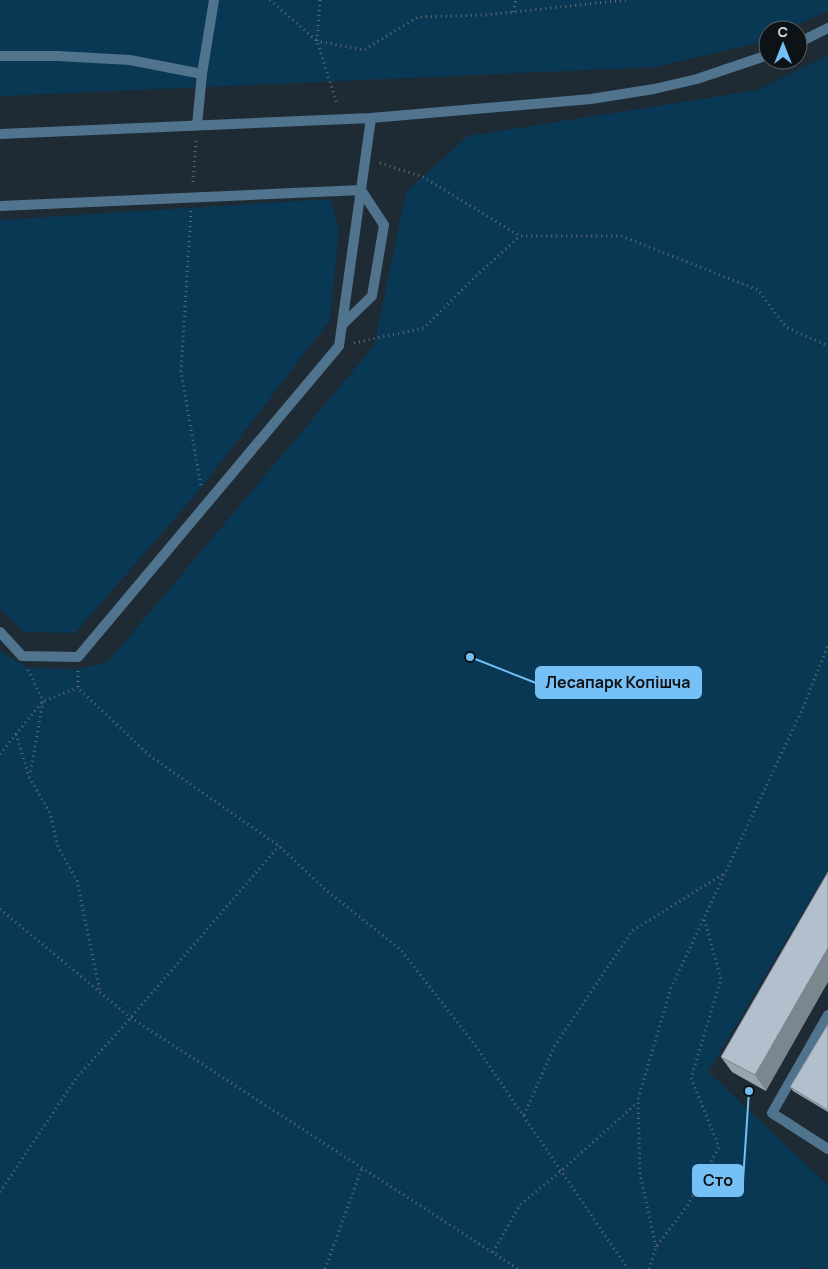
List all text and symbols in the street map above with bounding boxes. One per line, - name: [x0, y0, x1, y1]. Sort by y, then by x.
- north arrow: [758, 20, 808, 70]
- text: С: [778, 22, 788, 41]
- callout: Лесапарк Копішча: [536, 667, 701, 698]
- text: Лесапарк Копішча: [546, 671, 690, 693]
- callout: Сто: [693, 1165, 743, 1196]
- text: Сто: [703, 1169, 733, 1191]

